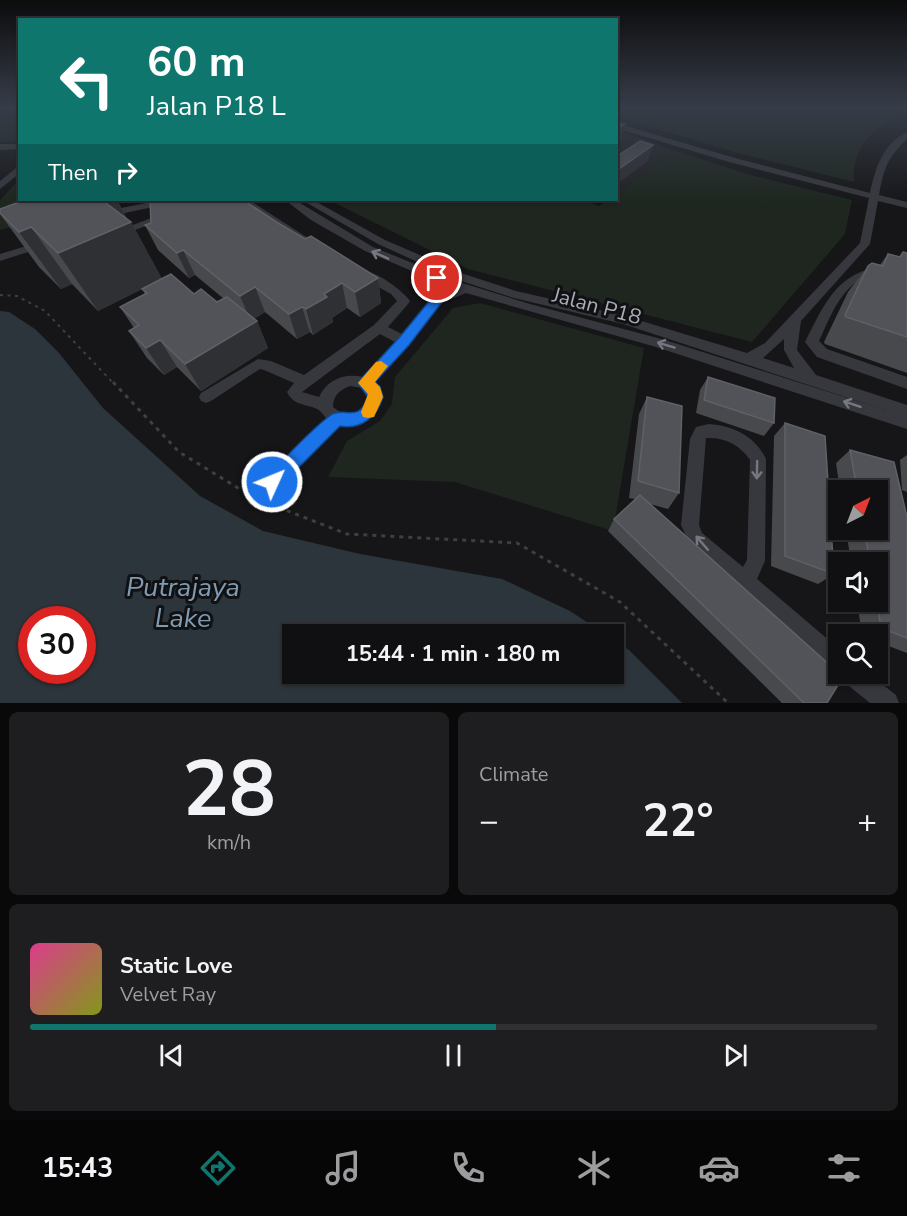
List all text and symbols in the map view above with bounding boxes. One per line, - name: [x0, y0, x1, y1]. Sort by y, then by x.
- text: 60 m: [147, 34, 246, 91]
- icon: left: [48, 42, 126, 120]
- text: Jalan P18 L: [147, 88, 286, 125]
- icon: right: [110, 156, 143, 189]
- text: Then: [48, 158, 98, 188]
- one-way arrow: [371, 249, 390, 260]
- pin: [411, 252, 462, 303]
- icon: arrive: [420, 261, 453, 294]
- street label: Jalan P18: [548, 280, 645, 331]
- one-way arrow: [657, 339, 676, 350]
- one-way arrow: [843, 398, 861, 409]
- position arrow: [240, 450, 304, 514]
- one-way arrow: [752, 459, 763, 479]
- north arrow: [828, 480, 888, 540]
- map controls: [828, 480, 888, 684]
- one-way arrow: [695, 536, 709, 551]
- button: sound: [828, 552, 888, 612]
- water label: Putrajaya Lake: [126, 569, 240, 637]
- speed limit sign: 30: [18, 606, 96, 684]
- button: search: [828, 624, 888, 684]
- text: 15:44 · 1 min · 180 m: [346, 639, 560, 669]
- text: 28: [182, 736, 276, 843]
- text: Climate: [479, 761, 548, 788]
- text: 22°: [642, 791, 714, 852]
- text: −: [479, 799, 499, 844]
- text: +: [857, 799, 877, 844]
- text: km/h: [207, 829, 251, 856]
- text: Static Love: [120, 951, 233, 981]
- text: Velvet Ray: [120, 981, 216, 1008]
- icon: previous: [155, 1039, 188, 1072]
- icon: pause: [437, 1039, 470, 1072]
- icon: next: [719, 1039, 752, 1072]
- icon: directions: [197, 1147, 239, 1189]
- icon: music: [322, 1147, 364, 1189]
- icon: phone: [447, 1147, 489, 1189]
- icon: climate: [573, 1147, 615, 1189]
- icon: car: [698, 1147, 740, 1189]
- icon: filters: [823, 1147, 865, 1189]
- text: 15:43: [42, 1150, 113, 1187]

